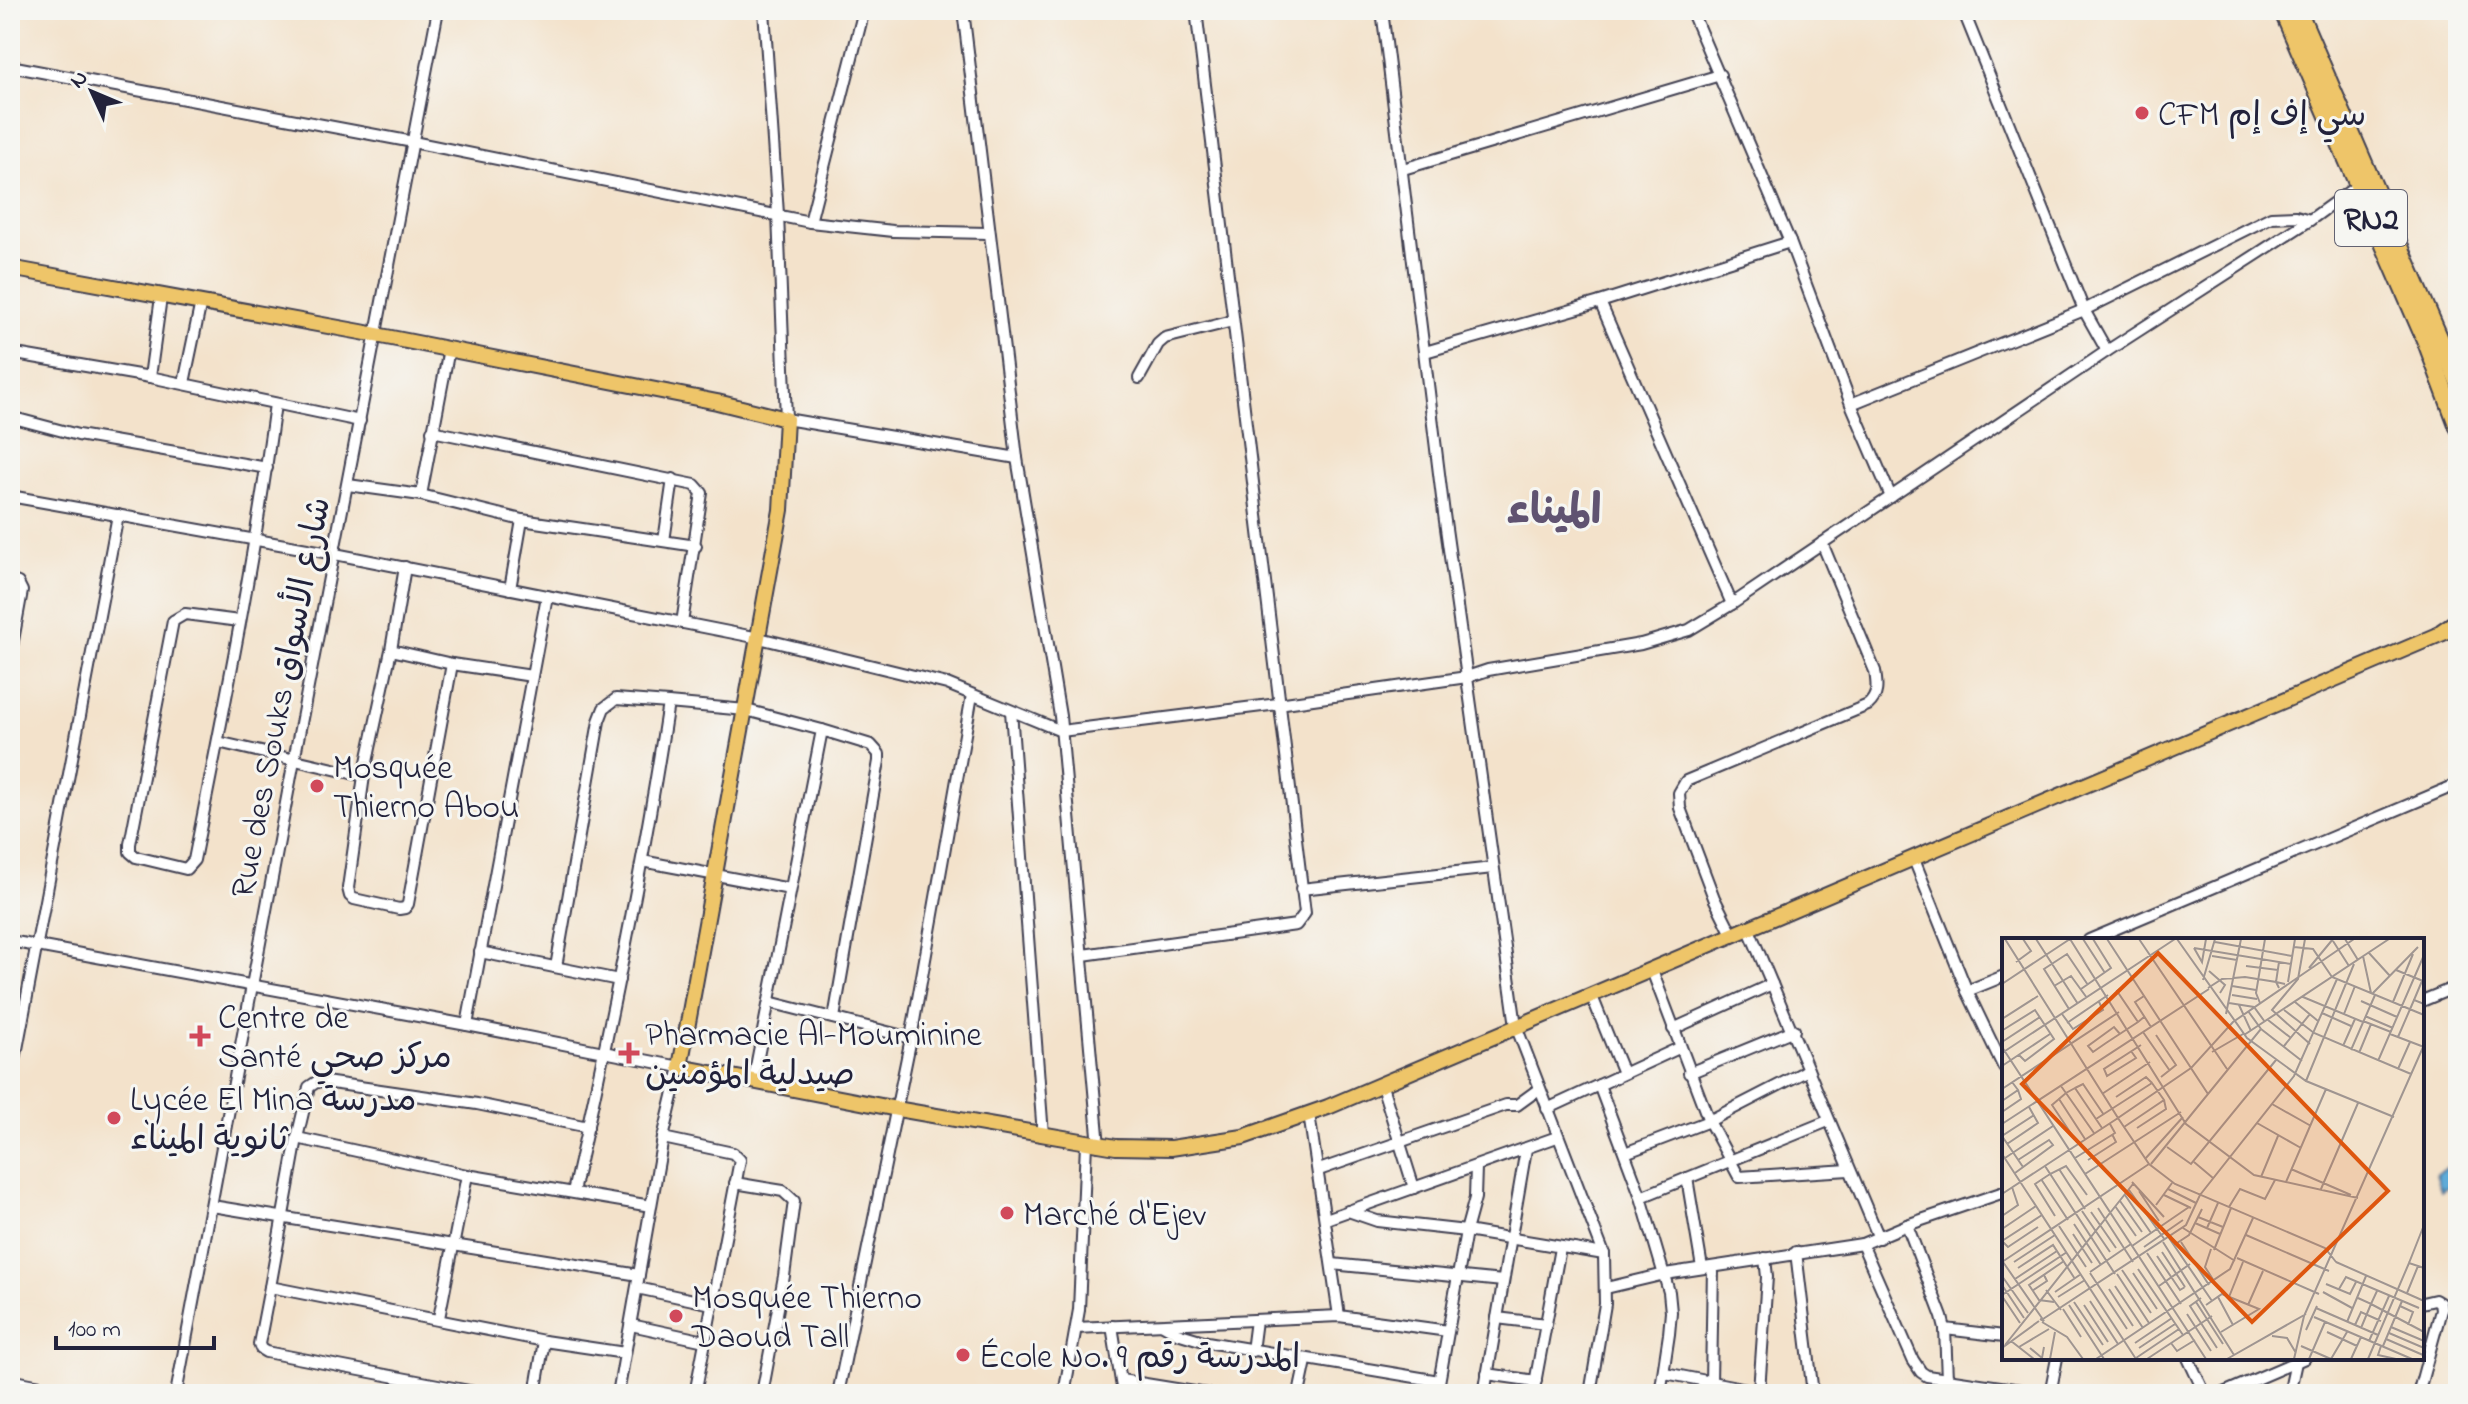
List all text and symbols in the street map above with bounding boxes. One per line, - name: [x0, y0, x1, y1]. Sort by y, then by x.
- north arrow: [52, 52, 132, 132]
- text: N: [63, 64, 96, 97]
- place label: CFM سي إف إم: [2158, 92, 2366, 143]
- marker: CFM سي إف إم: [2133, 104, 2151, 122]
- road number: RN2: [2335, 190, 2407, 246]
- district label: الميناء: [1507, 482, 1601, 543]
- street label: Rue des Souks شارع الأسواق: [219, 493, 346, 902]
- place label: Mosquée Thierno Abou: [333, 745, 519, 834]
- marker: Mosquée Thierno Abou: [308, 777, 326, 795]
- inset map: [2002, 938, 2424, 1360]
- place label: Centre de Santé مركز صحي: [218, 995, 452, 1085]
- place label: Pharmacie Al-Mouminine صيدلية المؤمنين: [645, 1012, 983, 1101]
- marker: Centre de Santé مركز صحي: [189, 1025, 211, 1047]
- marker: Pharmacie Al-Mouminine صيدلية المؤمنين: [620, 1044, 638, 1062]
- place label: Lycée El Mina مدرسة ثانوية الميناء: [130, 1077, 417, 1166]
- marker: Lycée El Mina مدرسة ثانوية الميناء: [105, 1109, 123, 1127]
- place label: Marché d'Ejev: [1023, 1192, 1207, 1242]
- marker: Marché d'Ejev: [998, 1204, 1016, 1222]
- place label: Mosquée Thierno Daoud Tall: [691, 1275, 922, 1364]
- scale bar: [56, 1300, 214, 1350]
- marker: Mosquée Thierno Daoud Tall: [667, 1307, 685, 1325]
- text: 100 m: [68, 1313, 121, 1348]
- place label: École No. 9 المدرسة رقم: [979, 1334, 1300, 1384]
- marker: École No. 9 المدرسة رقم: [954, 1346, 972, 1364]

